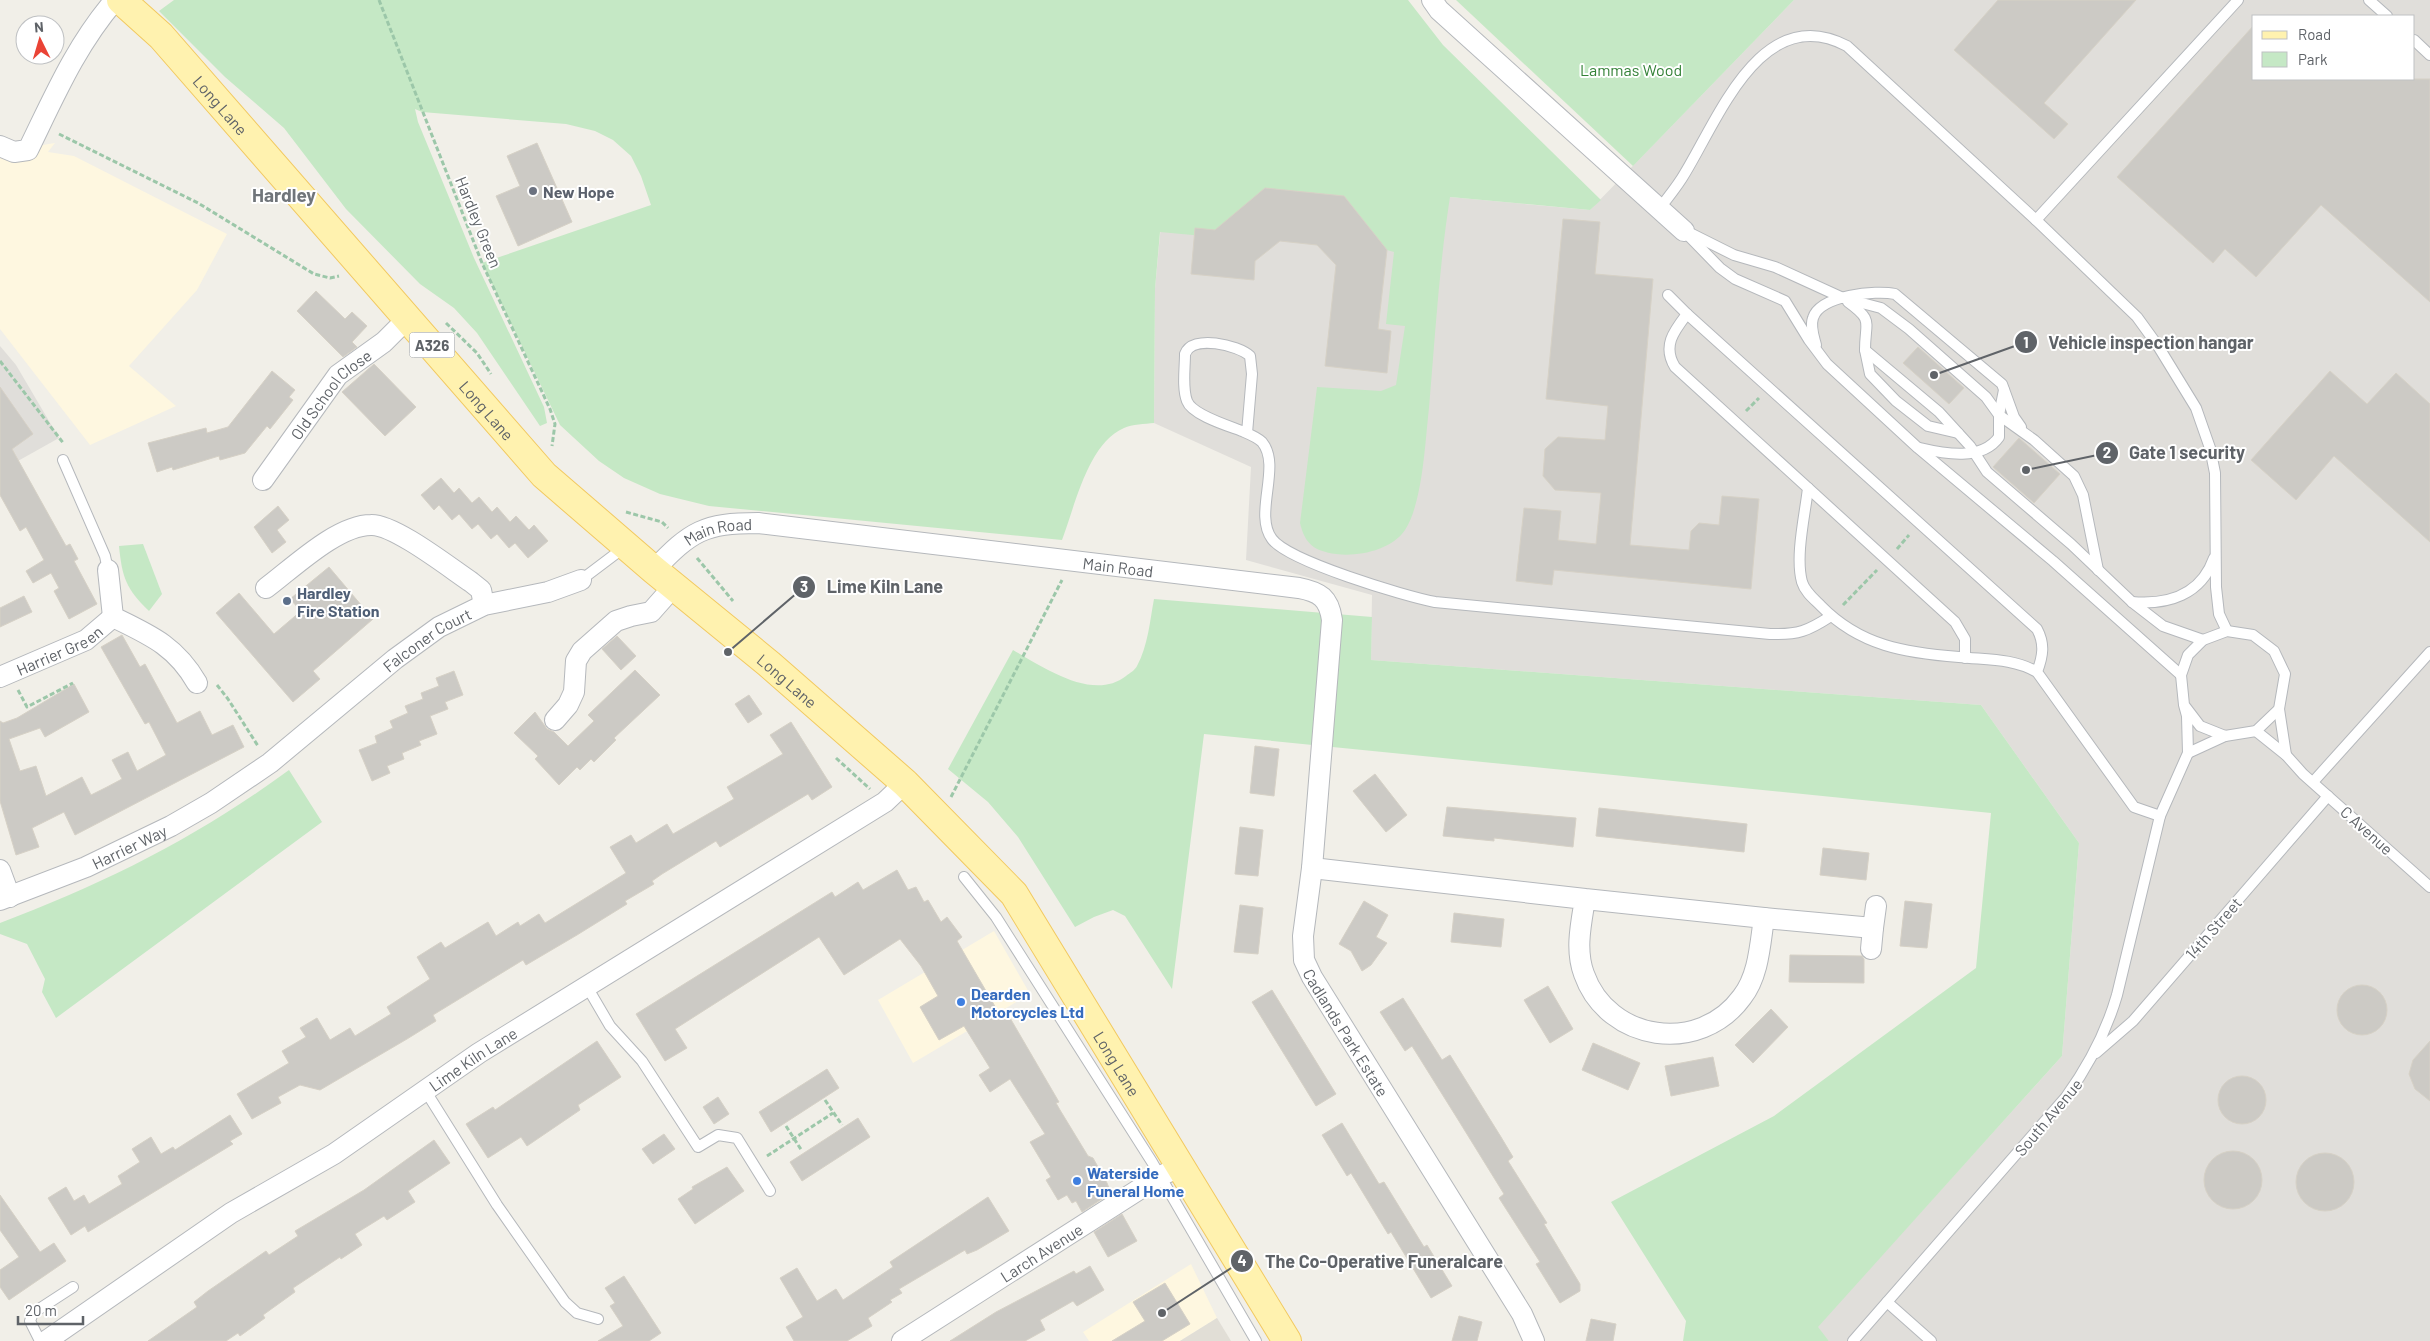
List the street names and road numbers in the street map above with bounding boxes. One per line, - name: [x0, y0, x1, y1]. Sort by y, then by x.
- street label: Long Lane: [190, 71, 252, 138]
- street label: Hardley Green: [452, 174, 506, 270]
- road number: A326: [410, 332, 454, 358]
- street label: Old School Close: [286, 345, 375, 443]
- street label: Long Lane: [456, 376, 518, 443]
- street label: Main Road: [680, 514, 752, 549]
- street label: Main Road: [1082, 553, 1155, 580]
- street label: Falconer Court: [378, 603, 474, 675]
- street label: Harrier Green: [13, 621, 106, 678]
- street label: Long Lane: [754, 649, 821, 711]
- street label: C Avenue: [2337, 802, 2397, 858]
- street label: Harrier Way: [89, 820, 170, 872]
- street label: 14th Street: [2181, 893, 2245, 963]
- street label: Cadlands Park Estate: [1300, 965, 1393, 1100]
- street label: Lime Kiln Lane: [425, 1023, 520, 1095]
- street label: Long Lane: [1090, 1027, 1144, 1099]
- street label: South Avenue: [2010, 1074, 2086, 1160]
- street label: Larch Avenue: [996, 1219, 1086, 1285]

